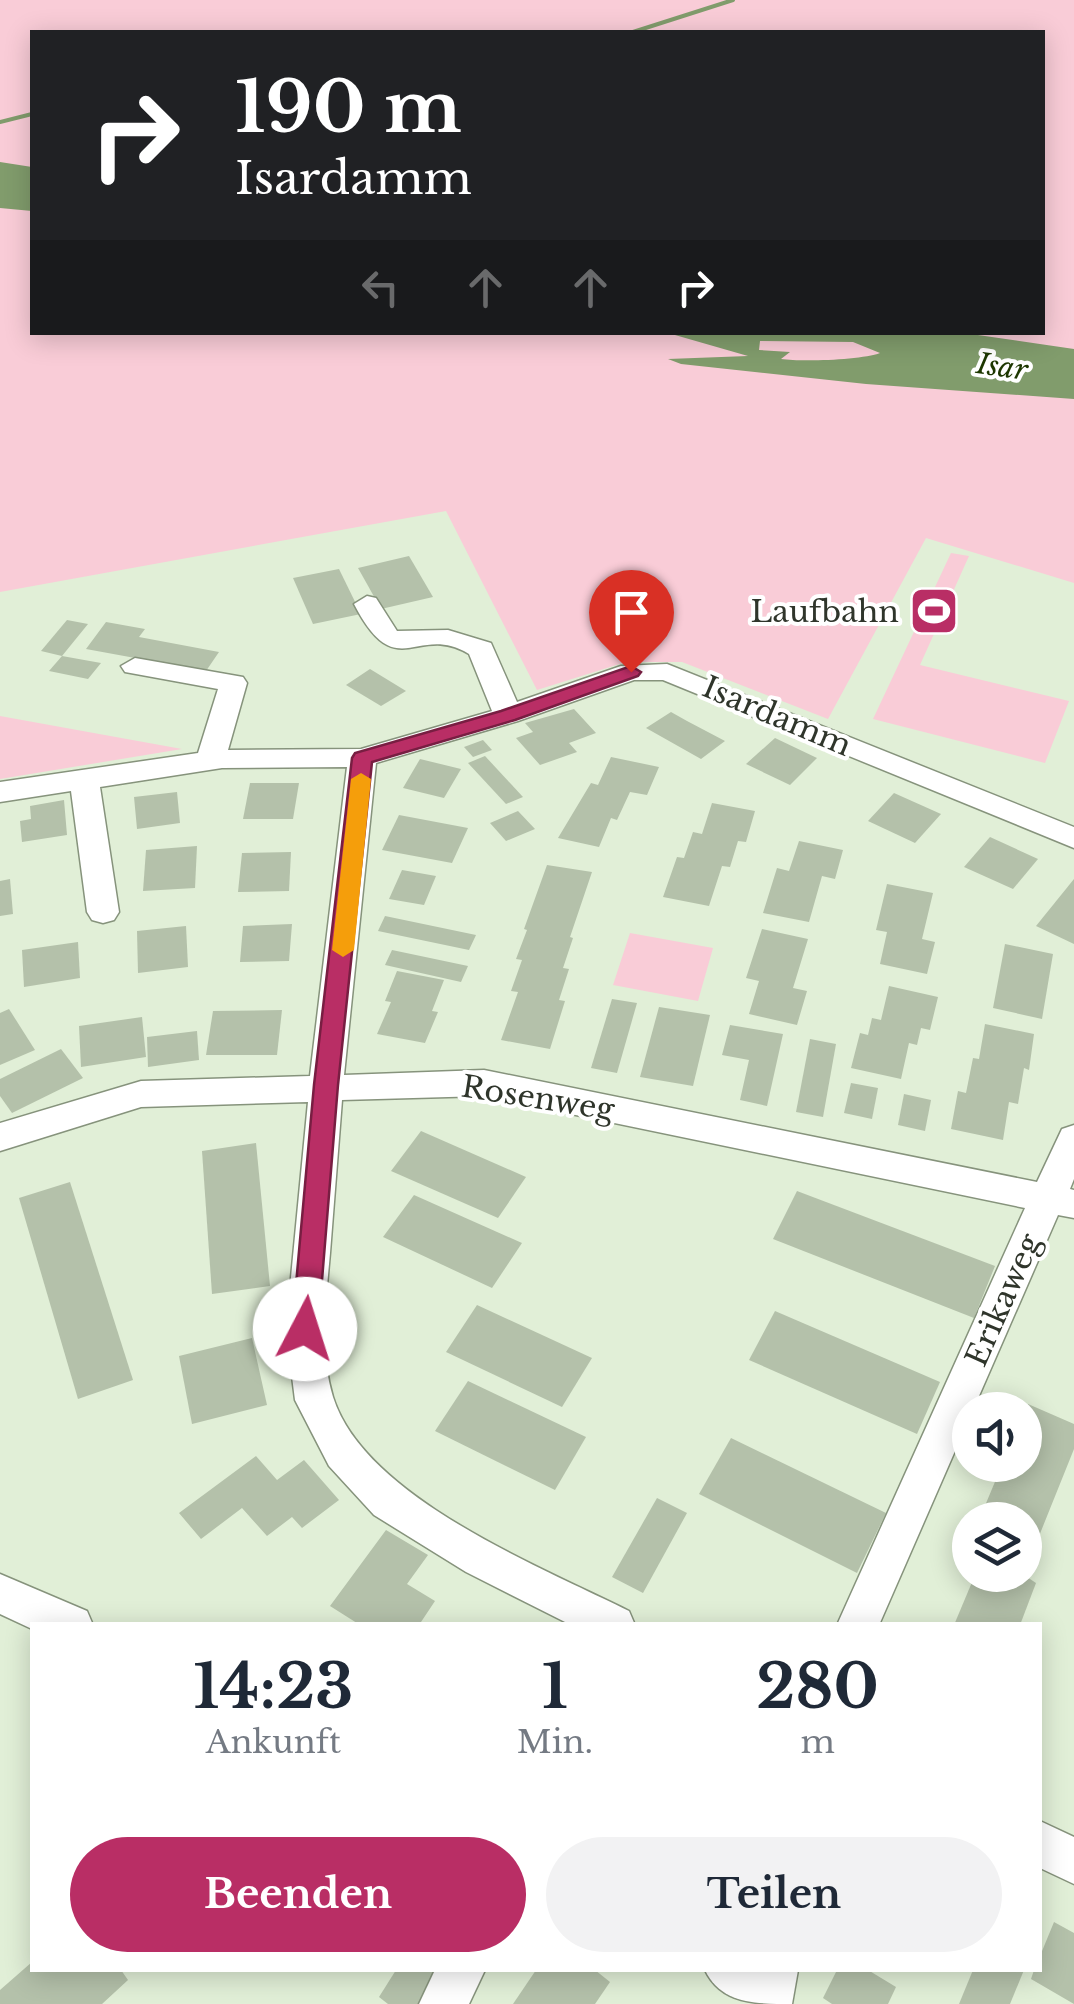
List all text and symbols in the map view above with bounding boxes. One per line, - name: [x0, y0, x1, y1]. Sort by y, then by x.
- text: 190 m: [235, 64, 462, 151]
- icon: right: [70, 70, 200, 200]
- text: Isardamm: [235, 150, 472, 206]
- icon: left: [353, 260, 408, 315]
- icon: ahead: [458, 260, 513, 315]
- icon: ahead: [563, 260, 618, 315]
- icon: right: [668, 260, 723, 315]
- water label: Isar: [973, 346, 1031, 388]
- pin: [589, 570, 674, 673]
- icon: arrive: [604, 585, 659, 640]
- sports icon: Laufbahn: [908, 585, 960, 637]
- place label: Laufbahn: [751, 593, 899, 630]
- street label: Isardamm: [697, 668, 857, 764]
- street label: Rosenweg: [459, 1068, 618, 1128]
- street label: Erikaweg: [957, 1227, 1049, 1372]
- position arrow: [253, 1277, 357, 1381]
- map controls: [952, 1392, 1042, 1592]
- button: sound: [952, 1392, 1042, 1482]
- button: layers: [952, 1502, 1042, 1592]
- text: 14:23: [193, 1650, 354, 1724]
- text: 1: [542, 1650, 568, 1724]
- text: 280: [756, 1650, 879, 1724]
- text: Ankunft: [206, 1722, 341, 1762]
- text: Min.: [517, 1722, 593, 1762]
- text: m: [800, 1722, 835, 1762]
- button: Beenden: [70, 1837, 526, 1952]
- button: Teilen: [546, 1837, 1002, 1952]

